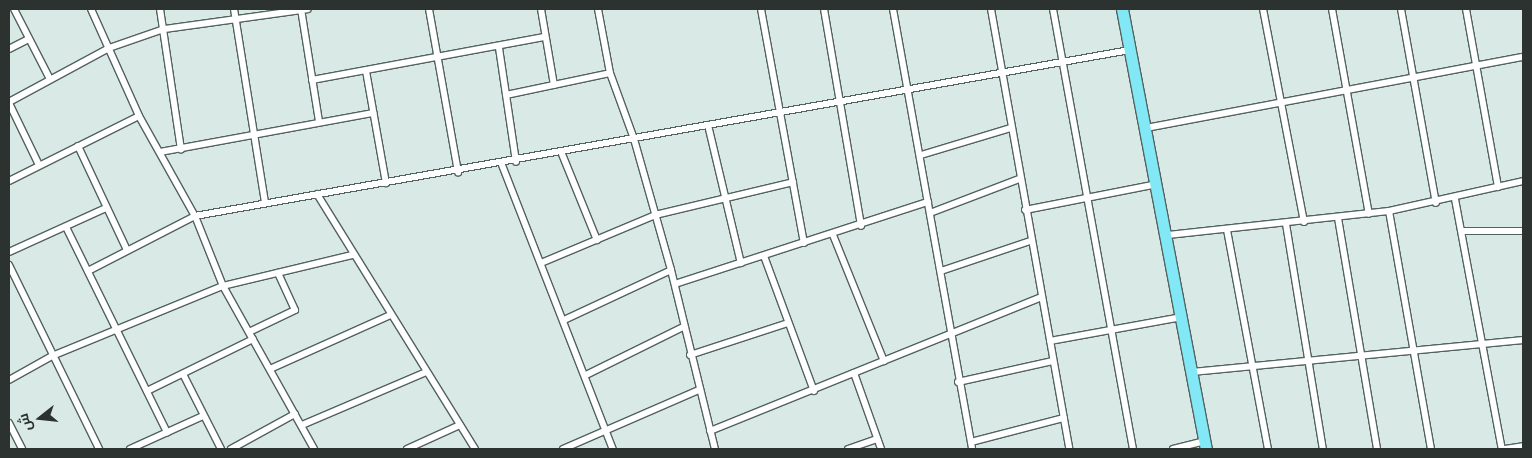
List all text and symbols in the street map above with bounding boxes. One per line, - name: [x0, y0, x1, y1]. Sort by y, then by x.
- north arrow: [15, 393, 65, 443]
- text: ش: [14, 411, 36, 433]

